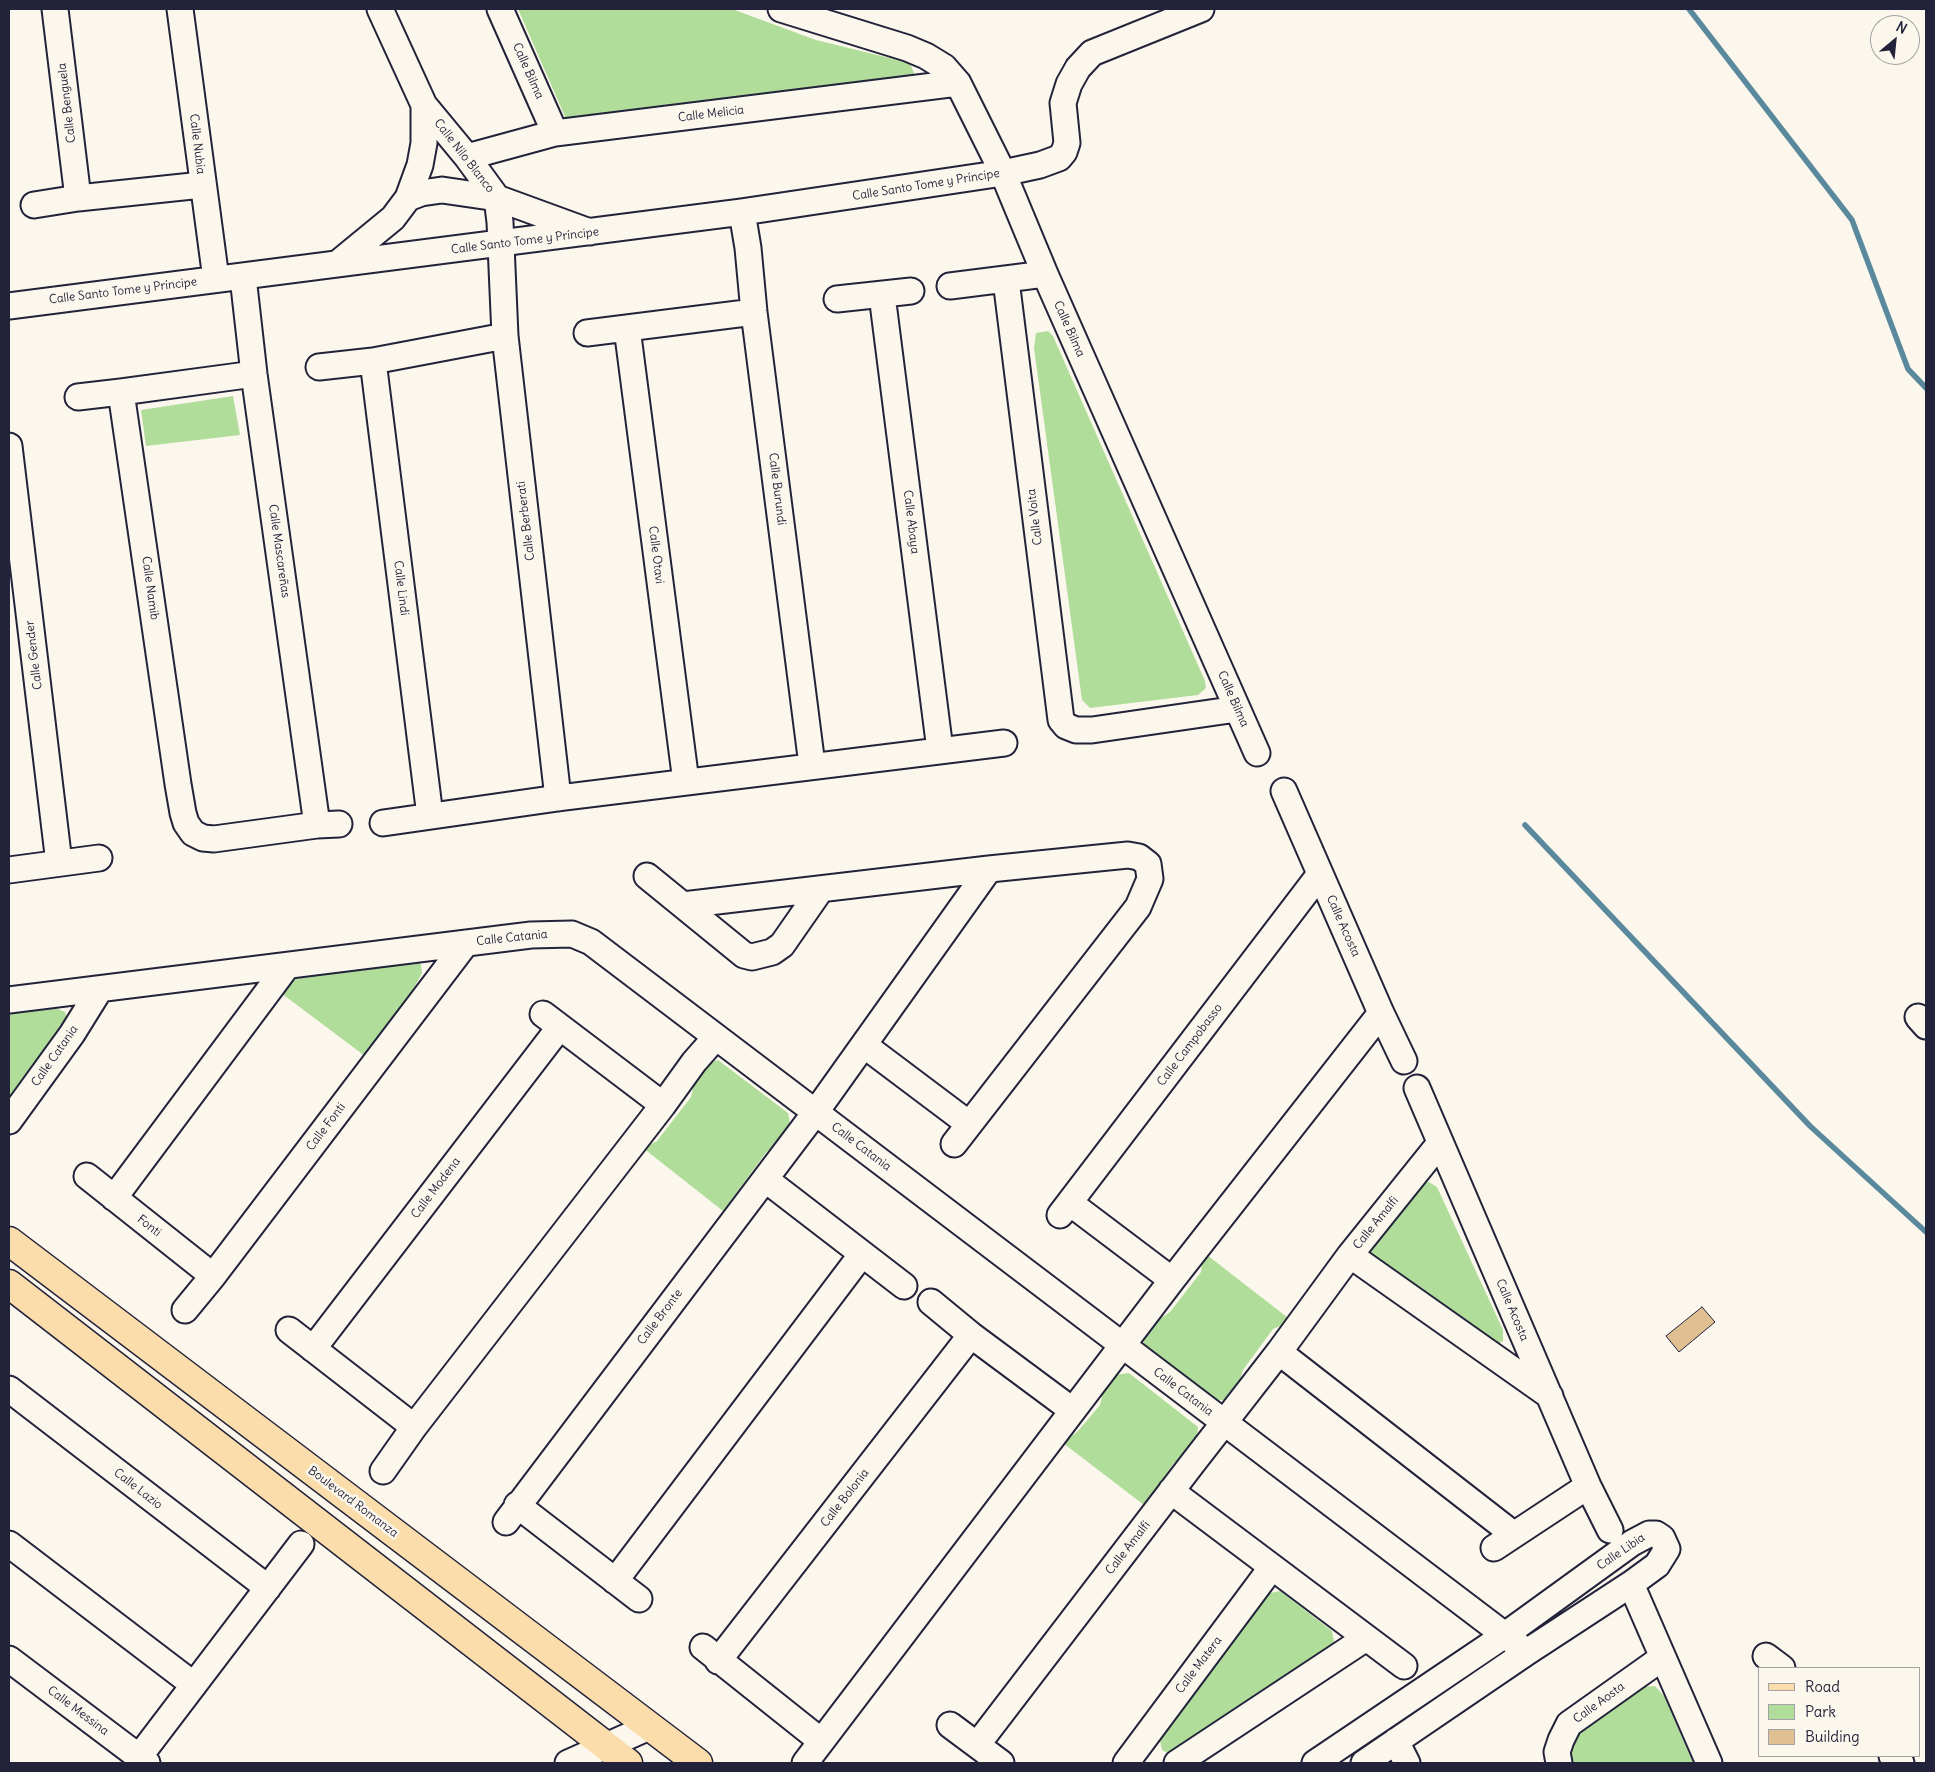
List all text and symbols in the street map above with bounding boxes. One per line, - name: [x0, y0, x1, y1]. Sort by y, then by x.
- north arrow: [1870, 15, 1920, 65]
- text: N: [1893, 17, 1910, 38]
- street label: Calle Bilma: [509, 41, 547, 101]
- street label: Calle Benguela: [55, 62, 79, 144]
- street label: Calle Melicia: [677, 103, 745, 125]
- street label: Calle Nubia: [186, 113, 208, 175]
- street label: Calle Nilo Blanco: [431, 116, 497, 196]
- street label: Calle Santo Tome y Príncipe: [851, 166, 1001, 204]
- street label: Calle Santo Tome y Príncipe: [450, 225, 600, 257]
- street label: Calle Santo Tome y Príncipe: [48, 275, 198, 307]
- street label: Calle Bilma: [1050, 299, 1088, 359]
- street label: Calle Burundi: [765, 452, 789, 526]
- street label: Calle Berberati: [514, 480, 538, 562]
- street label: Calle Voita: [1024, 488, 1046, 546]
- street label: Calle Abaya: [900, 489, 922, 555]
- street label: Calle Mascareñas: [265, 503, 293, 599]
- street label: Calle Otavi: [645, 525, 667, 585]
- street label: Calle Namib: [138, 555, 162, 621]
- street label: Calle Lindi: [390, 560, 412, 616]
- street label: Calle Gender: [23, 619, 45, 691]
- street label: Calle Bilma: [1214, 669, 1252, 729]
- street label: Calle Acosta: [1323, 893, 1363, 959]
- street label: Calle Catania: [476, 927, 548, 949]
- street label: Calle Campobasso: [1154, 1001, 1226, 1089]
- street label: Calle Catania: [29, 1023, 81, 1089]
- street label: Calle Fonti: [303, 1100, 349, 1154]
- street label: Calle Catania: [828, 1120, 894, 1174]
- street label: Calle Modena: [408, 1155, 464, 1221]
- street label: Calle Amalfi: [1350, 1194, 1402, 1252]
- street label: Fonti: [134, 1212, 164, 1240]
- street label: Calle Acosta: [1492, 1277, 1532, 1343]
- street label: Calle Bronte: [634, 1286, 686, 1348]
- street label: Calle Catania: [1150, 1365, 1216, 1419]
- street label: Boulevard Romanza: [305, 1463, 401, 1541]
- street label: Calle Lazio: [111, 1466, 165, 1512]
- street label: Calle Bolonia: [818, 1466, 872, 1530]
- street label: Calle Amalfi: [1103, 1518, 1153, 1578]
- street label: Calle Libia: [1594, 1531, 1648, 1573]
- street label: Calle Matera: [1173, 1634, 1225, 1696]
- legend: [1758, 1667, 1920, 1757]
- text: Road: [1805, 1677, 1840, 1696]
- street label: Calle Aosta: [1570, 1679, 1628, 1727]
- street label: Calle Messina: [45, 1683, 111, 1739]
- text: Park: [1805, 1702, 1836, 1721]
- text: Building: [1805, 1727, 1860, 1746]

